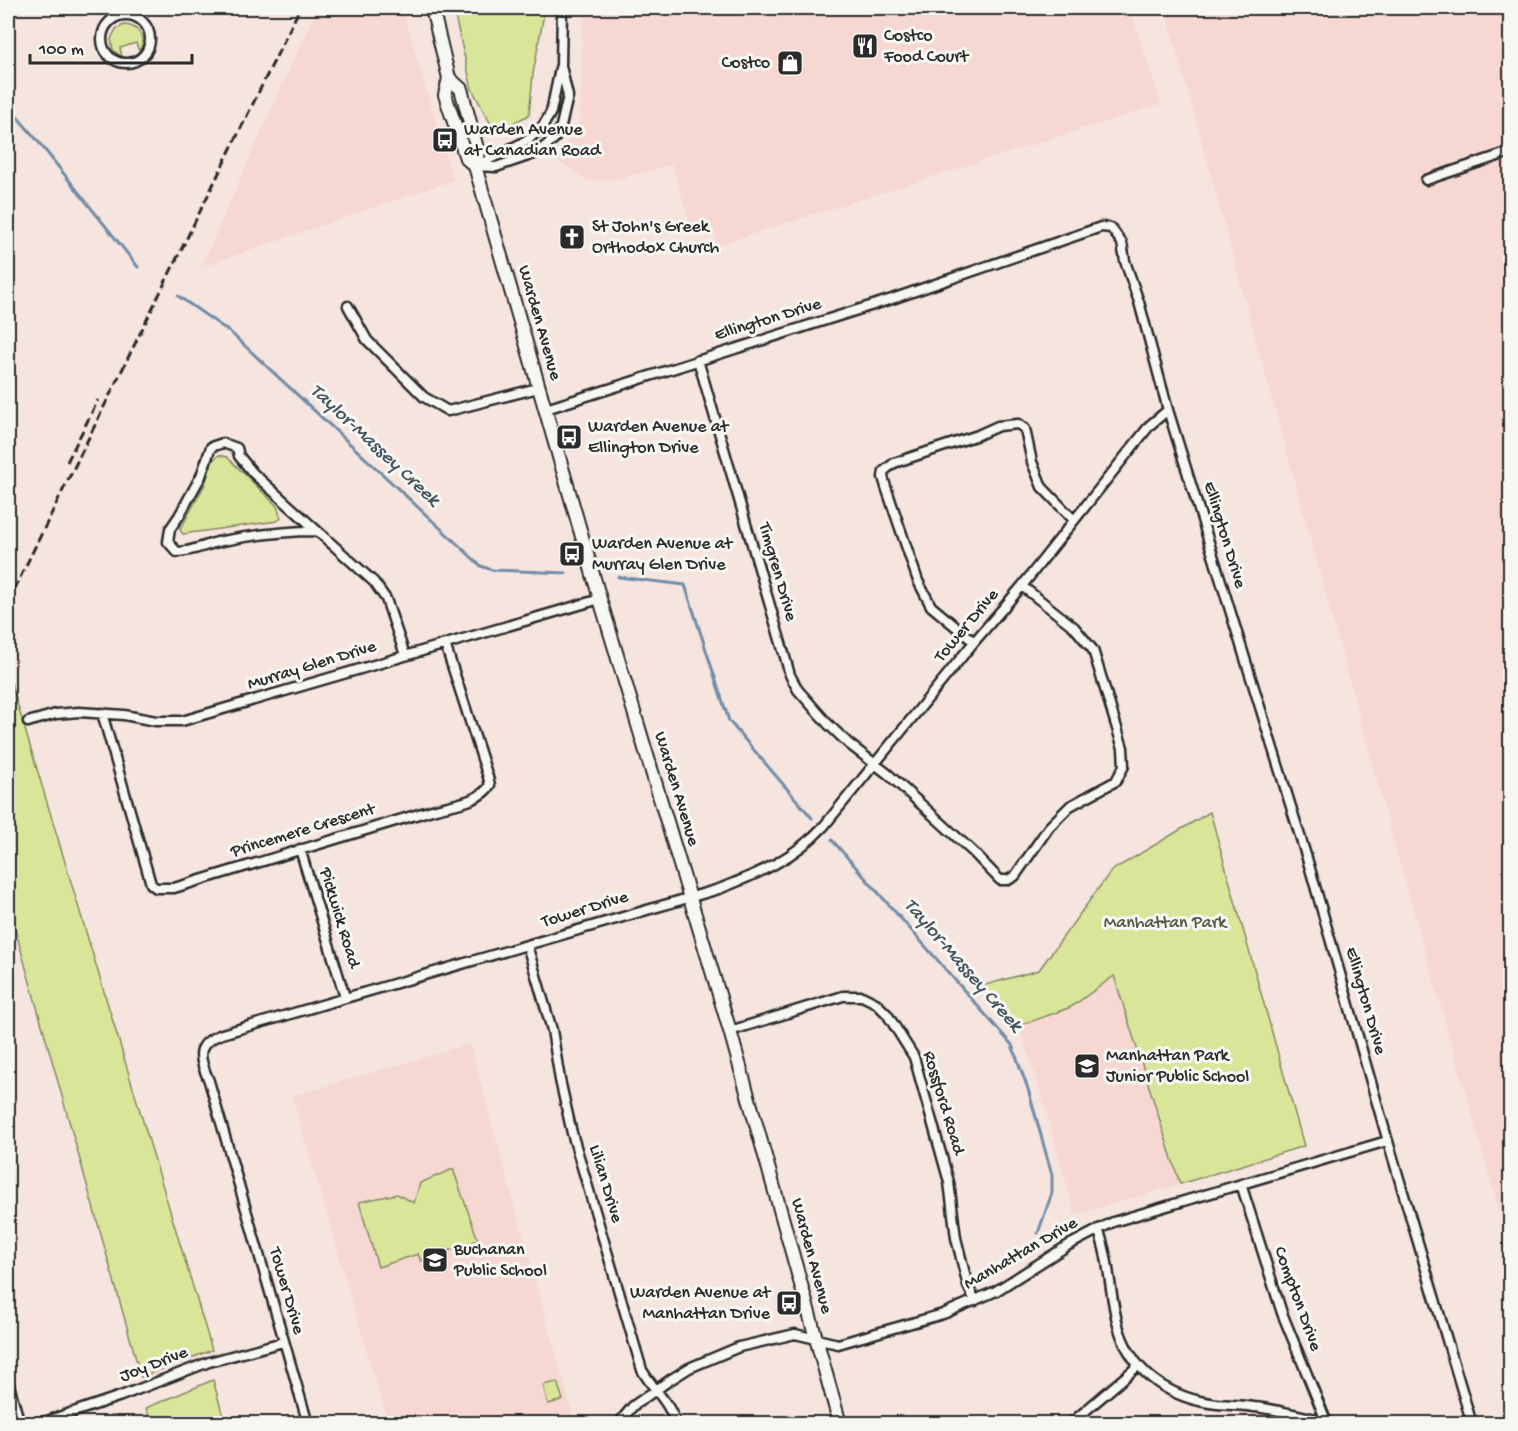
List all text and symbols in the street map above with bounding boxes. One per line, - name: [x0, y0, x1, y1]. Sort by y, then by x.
- place label: Costco Food Court: [883, 26, 970, 68]
- scale bar: [30, 27, 192, 65]
- restaurant icon: Costco Food Court: [850, 31, 880, 61]
- text: 100 m: [38, 40, 84, 61]
- shop icon: Costco: [775, 48, 805, 78]
- place label: Costco: [721, 53, 770, 74]
- place label: Warden Avenue at Canadian Road: [464, 120, 602, 162]
- bus stop icon: Warden Avenue at Canadian Road: [430, 125, 460, 155]
- place label: St John's Greek Orthodox Church: [592, 217, 720, 259]
- church icon: St John's Greek Orthodox Church: [557, 222, 587, 252]
- street label: Warden Avenue: [513, 263, 566, 384]
- street label: Ellington Drive: [712, 294, 825, 346]
- water label: Taylor-Massey Creek: [304, 380, 445, 513]
- place label: Warden Avenue at Ellington Drive: [588, 417, 730, 459]
- bus stop icon: Warden Avenue at Ellington Drive: [554, 422, 584, 452]
- street label: Ellington Drive: [1198, 479, 1250, 592]
- street label: Timgren Drive: [753, 519, 801, 624]
- place label: Warden Avenue at Murray Glen Drive: [592, 534, 734, 576]
- bus stop icon: Warden Avenue at Murray Glen Drive: [557, 539, 587, 569]
- street label: Tower Drive: [930, 584, 1004, 668]
- street label: Murray Glen Drive: [245, 636, 380, 696]
- street label: Warden Avenue: [649, 729, 704, 849]
- street label: Princemere Crescent: [227, 799, 379, 863]
- street label: Pickwick Road: [314, 864, 365, 972]
- street label: Tower Drive: [538, 887, 631, 933]
- water label: Taylor-Massey Creek: [898, 895, 1027, 1039]
- park label: Manhattan Park: [1104, 913, 1228, 934]
- street label: Ellington Drive: [1340, 945, 1391, 1058]
- place label: Manhattan Park Junior Public School: [1106, 1046, 1249, 1088]
- street label: Rossford Road: [917, 1049, 969, 1159]
- school or university icon: Manhattan Park Junior Public School: [1072, 1051, 1102, 1081]
- street label: Lilian Drive: [583, 1142, 627, 1226]
- street label: Warden Avenue: [786, 1196, 837, 1317]
- street label: Manhattan Drive: [961, 1213, 1082, 1295]
- place label: Buchanan Public School: [453, 1240, 547, 1282]
- street label: Tower Drive: [263, 1244, 309, 1338]
- street label: Compton Drive: [1268, 1244, 1326, 1355]
- school or university icon: Buchanan Public School: [420, 1245, 450, 1275]
- place label: Warden Avenue at Manhattan Drive: [630, 1283, 772, 1325]
- bus stop icon: Warden Avenue at Manhattan Drive: [774, 1288, 804, 1318]
- street label: Joy Drive: [117, 1342, 192, 1388]

